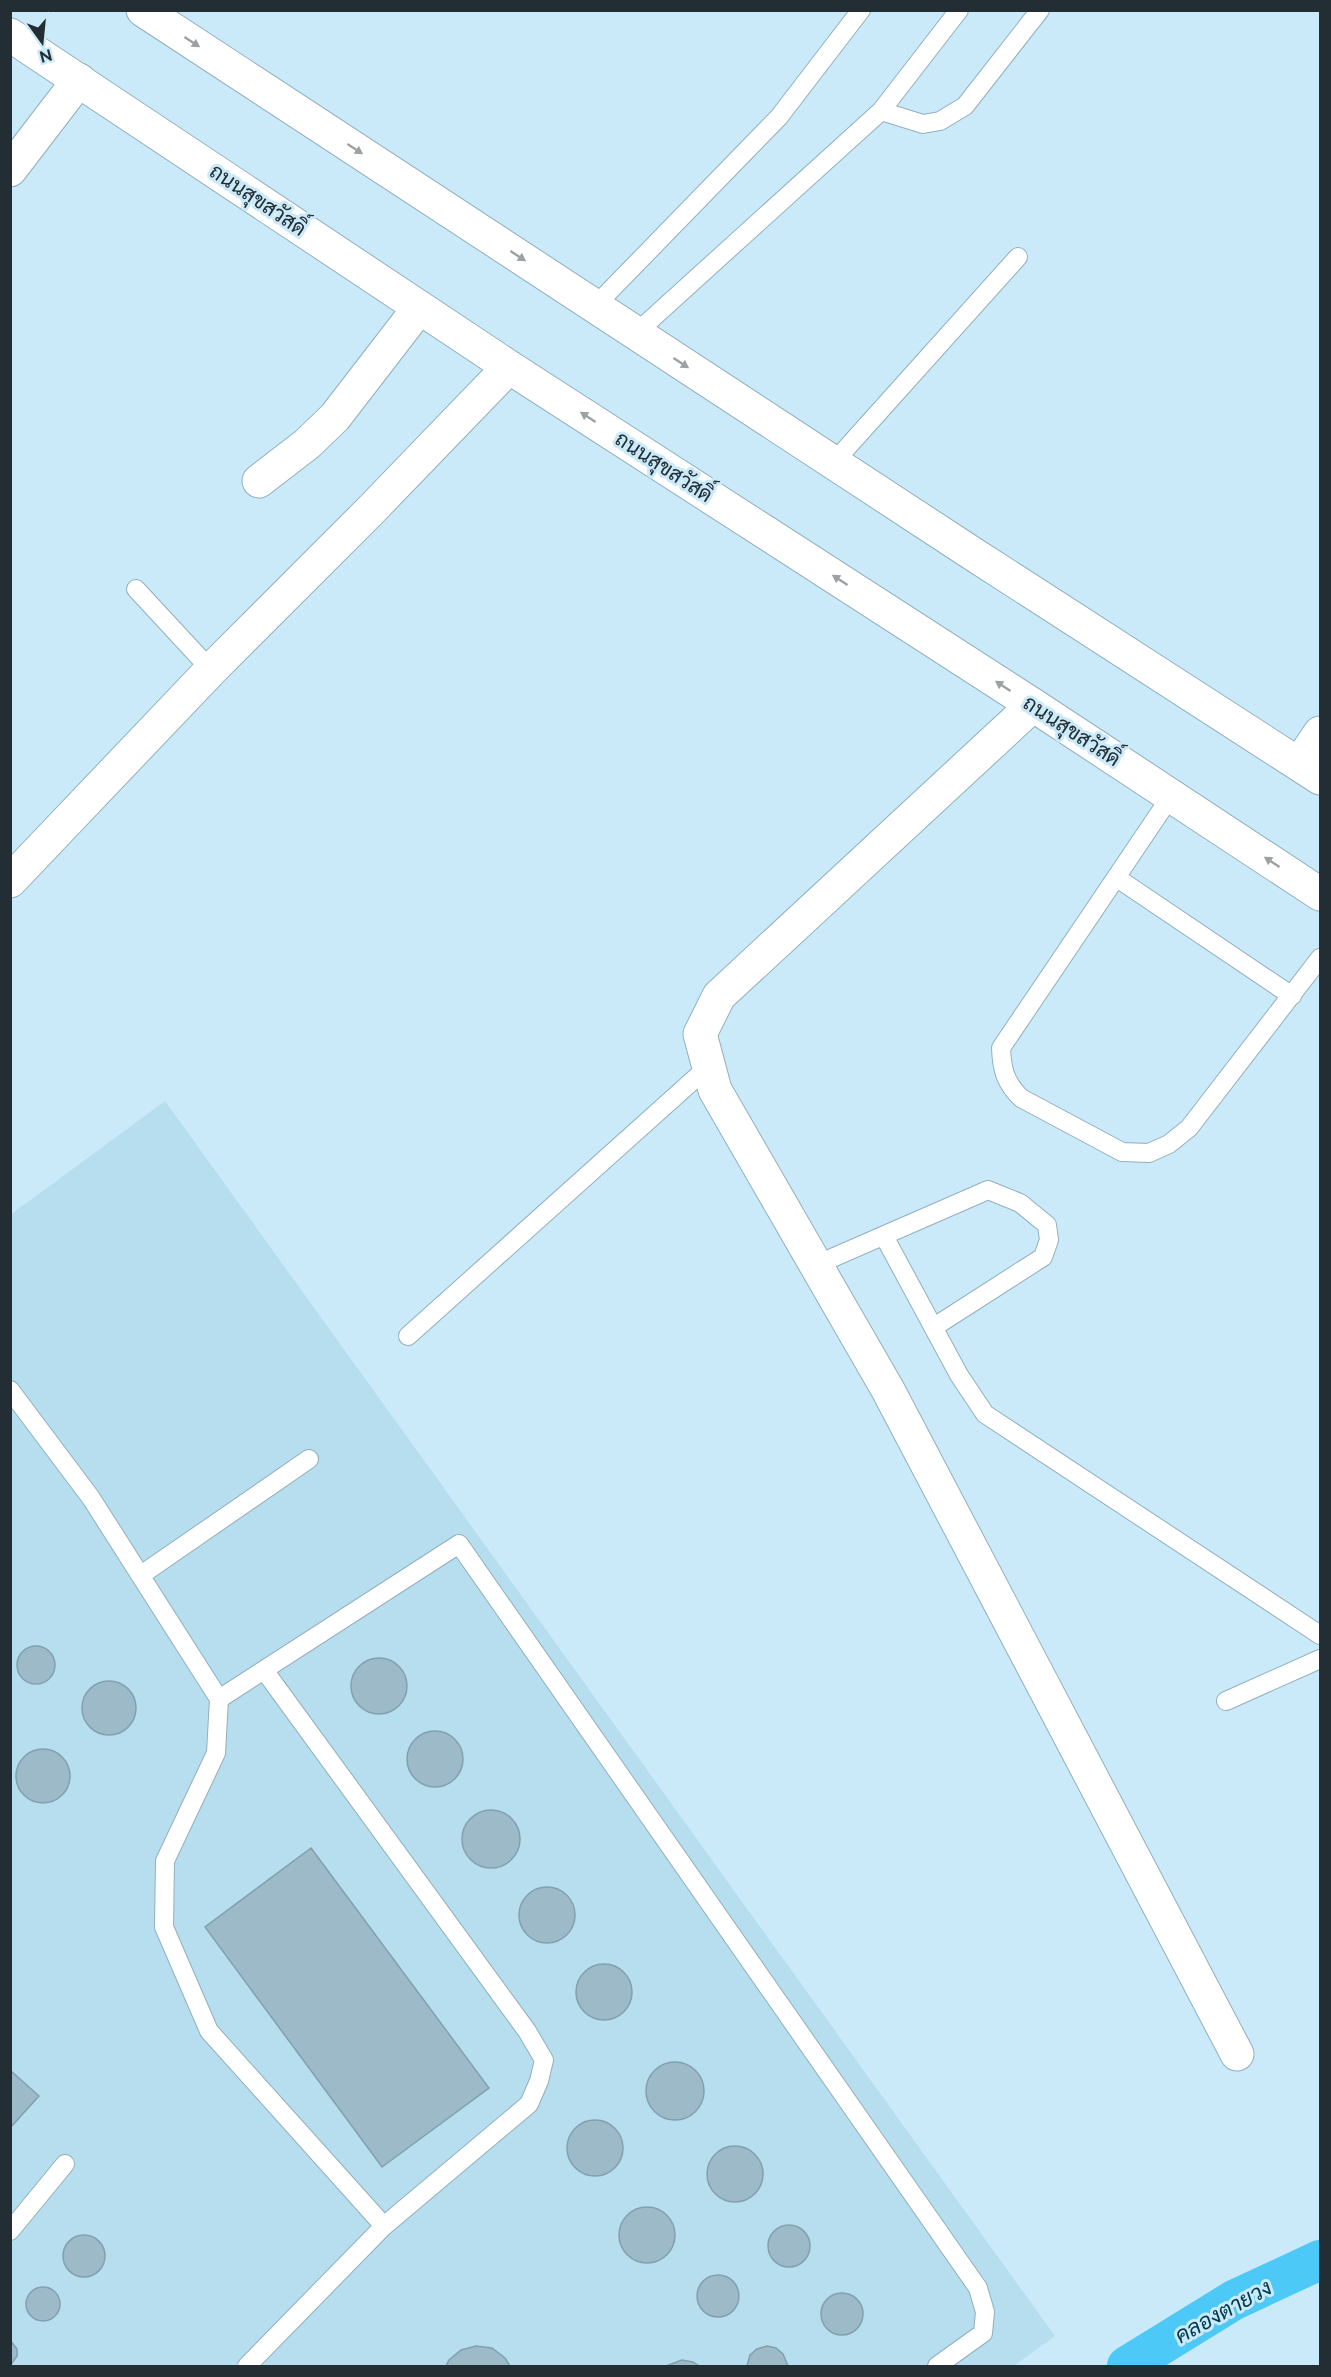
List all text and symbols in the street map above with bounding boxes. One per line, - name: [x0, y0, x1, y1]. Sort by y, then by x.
- north arrow: [12, 12, 72, 72]
- one-way arrow: [183, 37, 200, 48]
- text: N: [37, 45, 54, 67]
- one-way arrow: [347, 143, 363, 154]
- street label: ถนนสุขสวัสดิ์: [204, 152, 315, 243]
- one-way arrow: [510, 250, 526, 261]
- one-way arrow: [673, 357, 690, 368]
- one-way arrow: [579, 412, 596, 423]
- street label: ถนนสุขสวัสดิ์: [610, 420, 722, 509]
- one-way arrow: [832, 574, 848, 586]
- one-way arrow: [996, 680, 1012, 692]
- street label: ถนนสุขสวัสดิ์: [1018, 684, 1130, 773]
- one-way arrow: [1264, 856, 1280, 868]
- water label: คลองตายวง: [1170, 2274, 1276, 2348]

